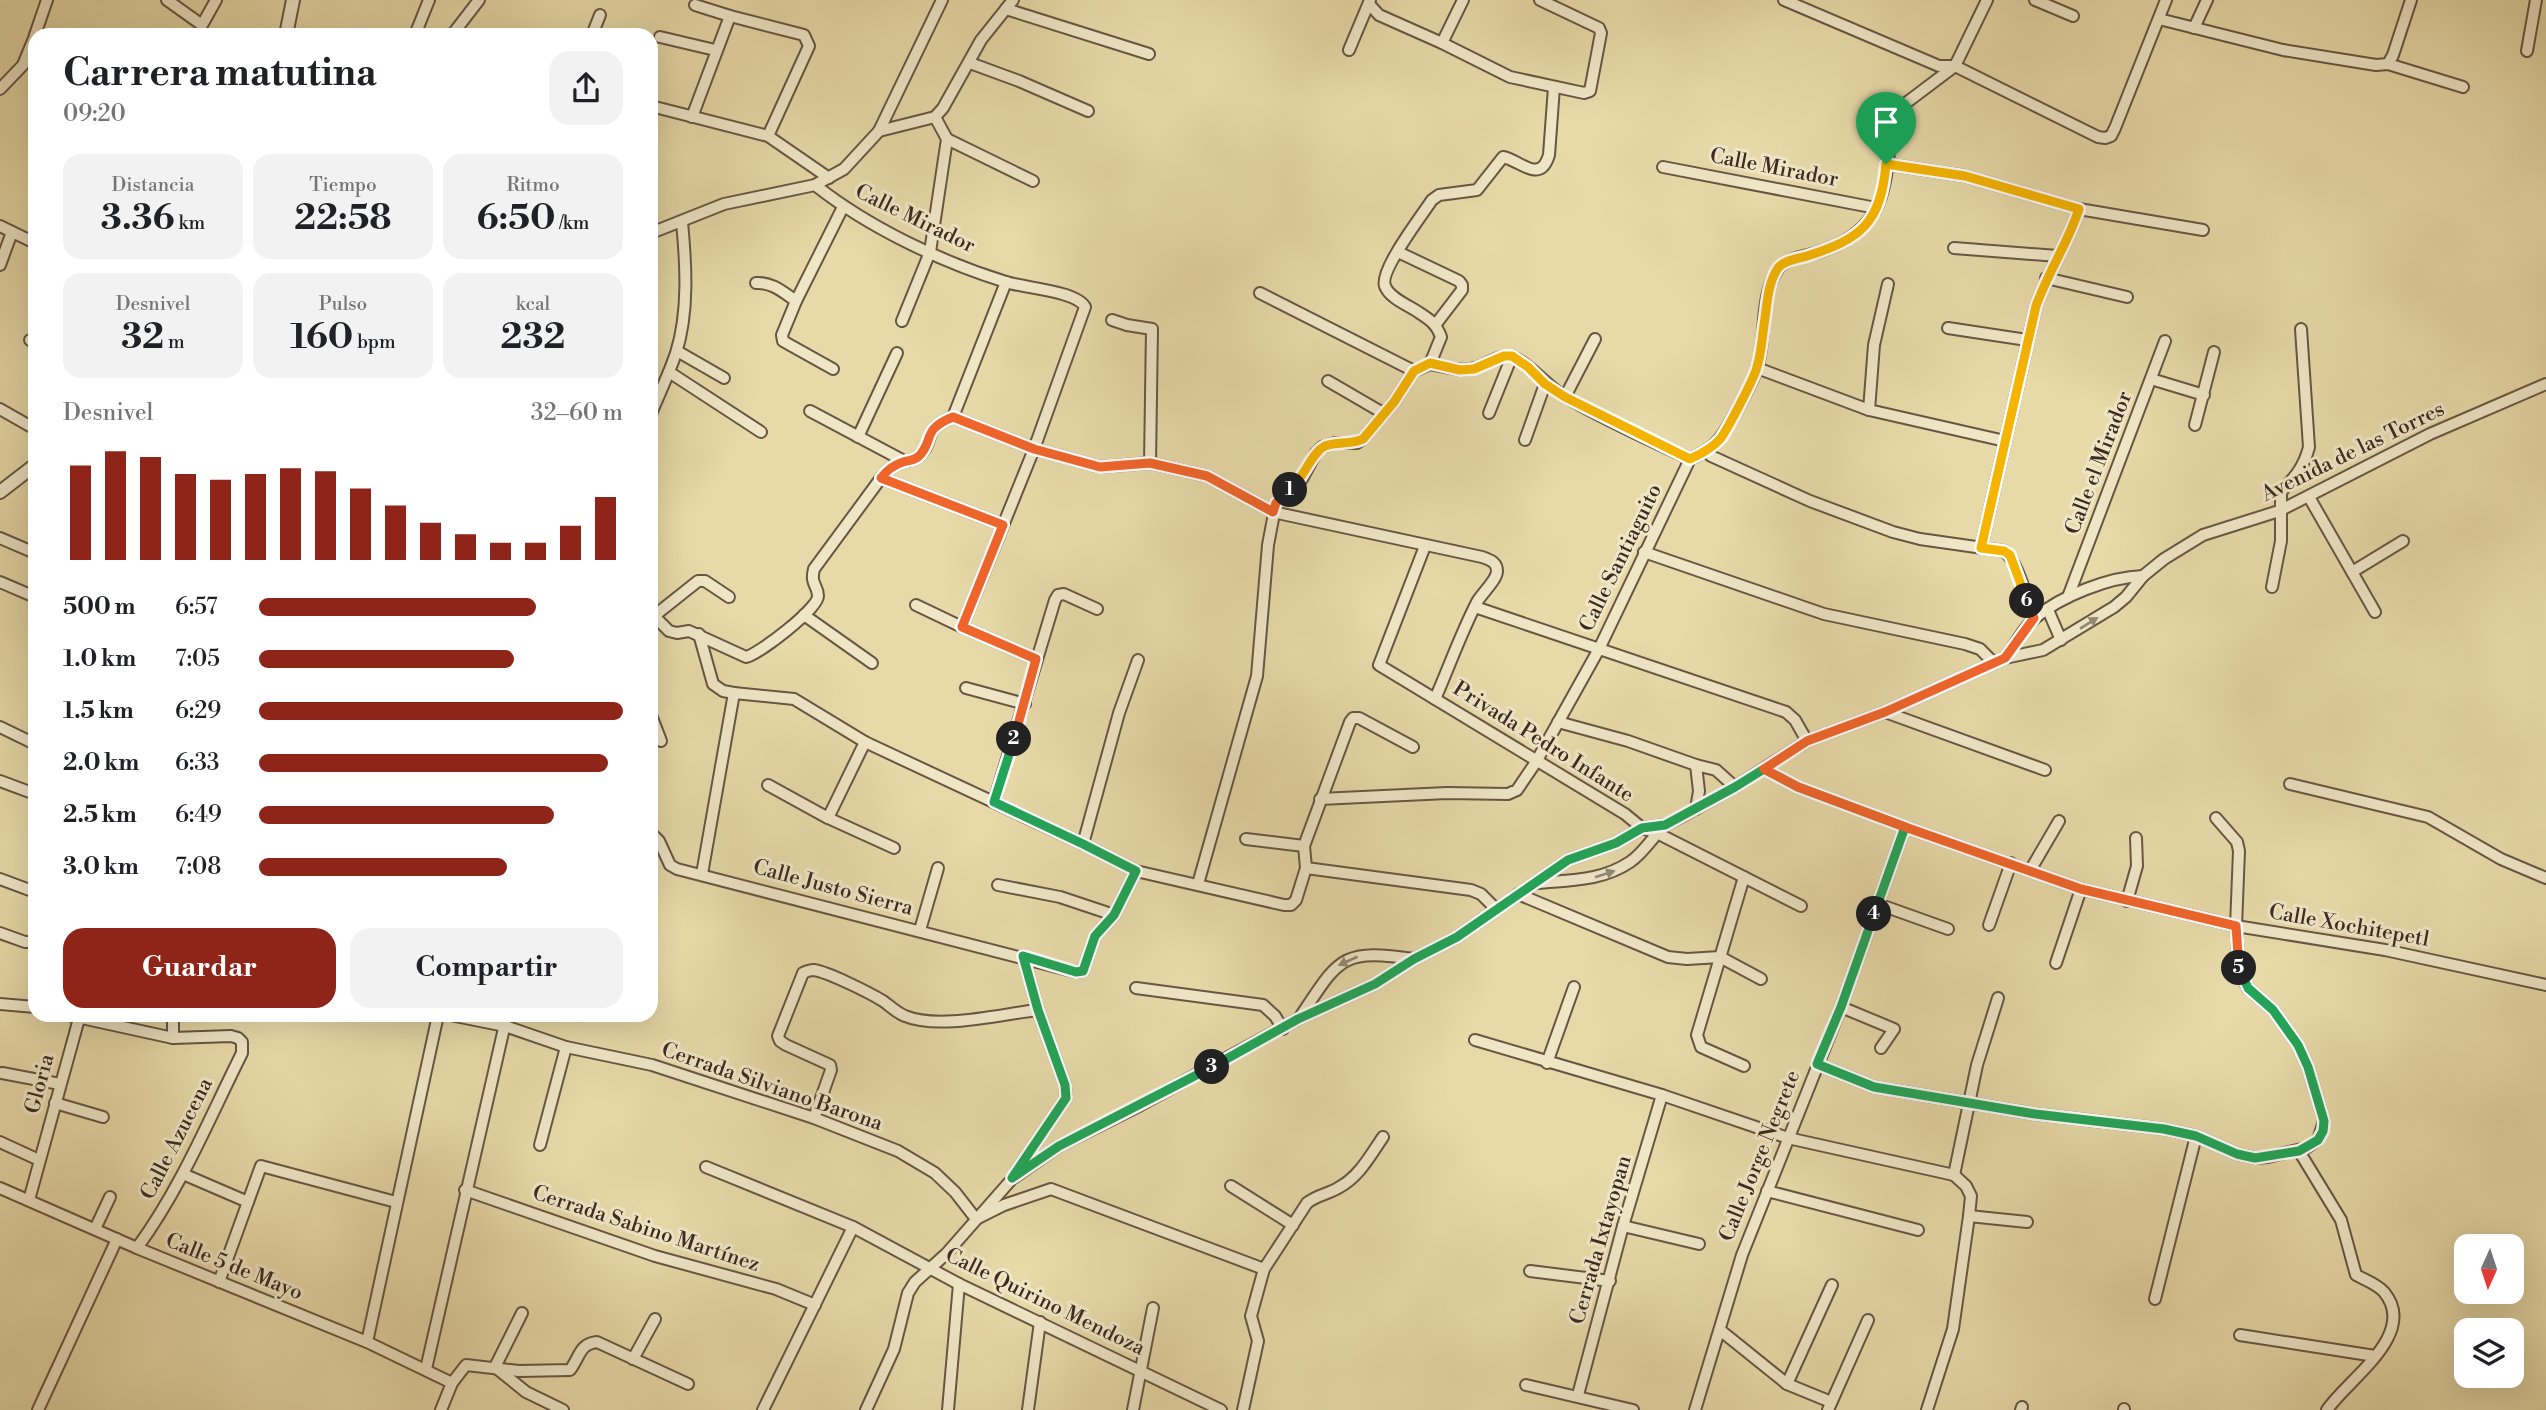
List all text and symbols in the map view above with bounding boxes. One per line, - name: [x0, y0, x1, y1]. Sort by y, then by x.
- text: Carrera matutina: [63, 50, 377, 97]
- button: share: [549, 51, 623, 125]
- pin: [1856, 92, 1916, 164]
- text: 09:20: [63, 100, 126, 128]
- icon: arrive: [1867, 103, 1905, 141]
- street label: Calle Mirador: [1708, 143, 1840, 193]
- text: Distancia: [112, 173, 194, 197]
- text: Tiempo: [309, 173, 377, 197]
- text: Ritmo: [506, 173, 560, 197]
- street label: Calle Mirador: [851, 179, 979, 259]
- text: 3.36: [101, 197, 175, 240]
- text: 22:58: [294, 197, 392, 240]
- text: 6:50: [477, 197, 555, 240]
- text: km: [175, 211, 205, 235]
- text: /km: [555, 211, 589, 235]
- text: Desnivel: [116, 292, 190, 316]
- text: Pulso: [319, 292, 367, 316]
- text: kcal: [516, 292, 550, 316]
- text: 32: [121, 316, 164, 359]
- text: 160: [290, 316, 353, 359]
- text: 232: [501, 316, 565, 359]
- text: m: [164, 330, 185, 354]
- text: bpm: [353, 330, 396, 354]
- street label: Calle el Mirador: [2060, 388, 2138, 538]
- street label: Avenida de las Torres: [2256, 396, 2449, 508]
- text: Desnivel: [63, 399, 153, 427]
- text: 32–60 m: [531, 399, 623, 427]
- pin: 1: [1272, 472, 1308, 508]
- text: 1: [1285, 477, 1294, 501]
- street label: Calle Santiaguito: [1574, 480, 1668, 636]
- pin: 6: [2010, 584, 2044, 618]
- text: 6: [2021, 588, 2032, 612]
- text: 500 m: [63, 593, 135, 621]
- text: 6:57: [175, 593, 218, 621]
- one-way arrow: [2080, 616, 2099, 629]
- text: 1.0 km: [63, 645, 136, 673]
- text: 7:05: [175, 645, 220, 673]
- street label: Privada Pedro Infante: [1448, 676, 1638, 808]
- text: 1.5 km: [63, 697, 134, 725]
- text: 6:29: [175, 697, 221, 725]
- pin: 2: [996, 722, 1032, 756]
- text: 2: [1008, 726, 1019, 750]
- text: 2.0 km: [63, 749, 139, 777]
- text: 6:33: [175, 749, 220, 777]
- text: 2.5 km: [63, 801, 137, 829]
- text: 6:49: [175, 801, 222, 829]
- text: 3.0 km: [63, 853, 139, 881]
- text: 7:08: [175, 853, 221, 881]
- street label: Calle Justo Sierra: [750, 854, 916, 922]
- one-way arrow: [1594, 868, 1615, 878]
- pin: 4: [1856, 897, 1892, 932]
- street label: Calle Xochitepetl: [2267, 899, 2431, 953]
- text: 4: [1867, 901, 1880, 925]
- button: Guardar: [63, 928, 336, 1008]
- button: Compartir: [350, 928, 623, 1008]
- pin: 5: [2222, 950, 2256, 986]
- one-way arrow: [1338, 955, 1358, 967]
- text: 5: [2233, 955, 2244, 979]
- street label: Cerrada Silviano Barona: [658, 1037, 886, 1137]
- pin: 3: [1194, 1050, 1230, 1084]
- street label: Gloria: [20, 1051, 60, 1117]
- text: 3: [1206, 1054, 1217, 1078]
- street label: Calle Jorge Negrete: [1714, 1067, 1806, 1245]
- street label: Calle Azucena: [135, 1073, 219, 1204]
- street label: Cerrada Ixtayopan: [1564, 1152, 1638, 1328]
- street label: Cerrada Sabino Martínez: [529, 1180, 763, 1278]
- street label: Calle 5 de Mayo: [162, 1228, 306, 1306]
- north arrow: [2454, 1234, 2524, 1304]
- map controls: [2454, 1234, 2524, 1388]
- street label: Calle Quirino Mendoza: [941, 1242, 1149, 1362]
- button: layers: [2454, 1318, 2524, 1388]

